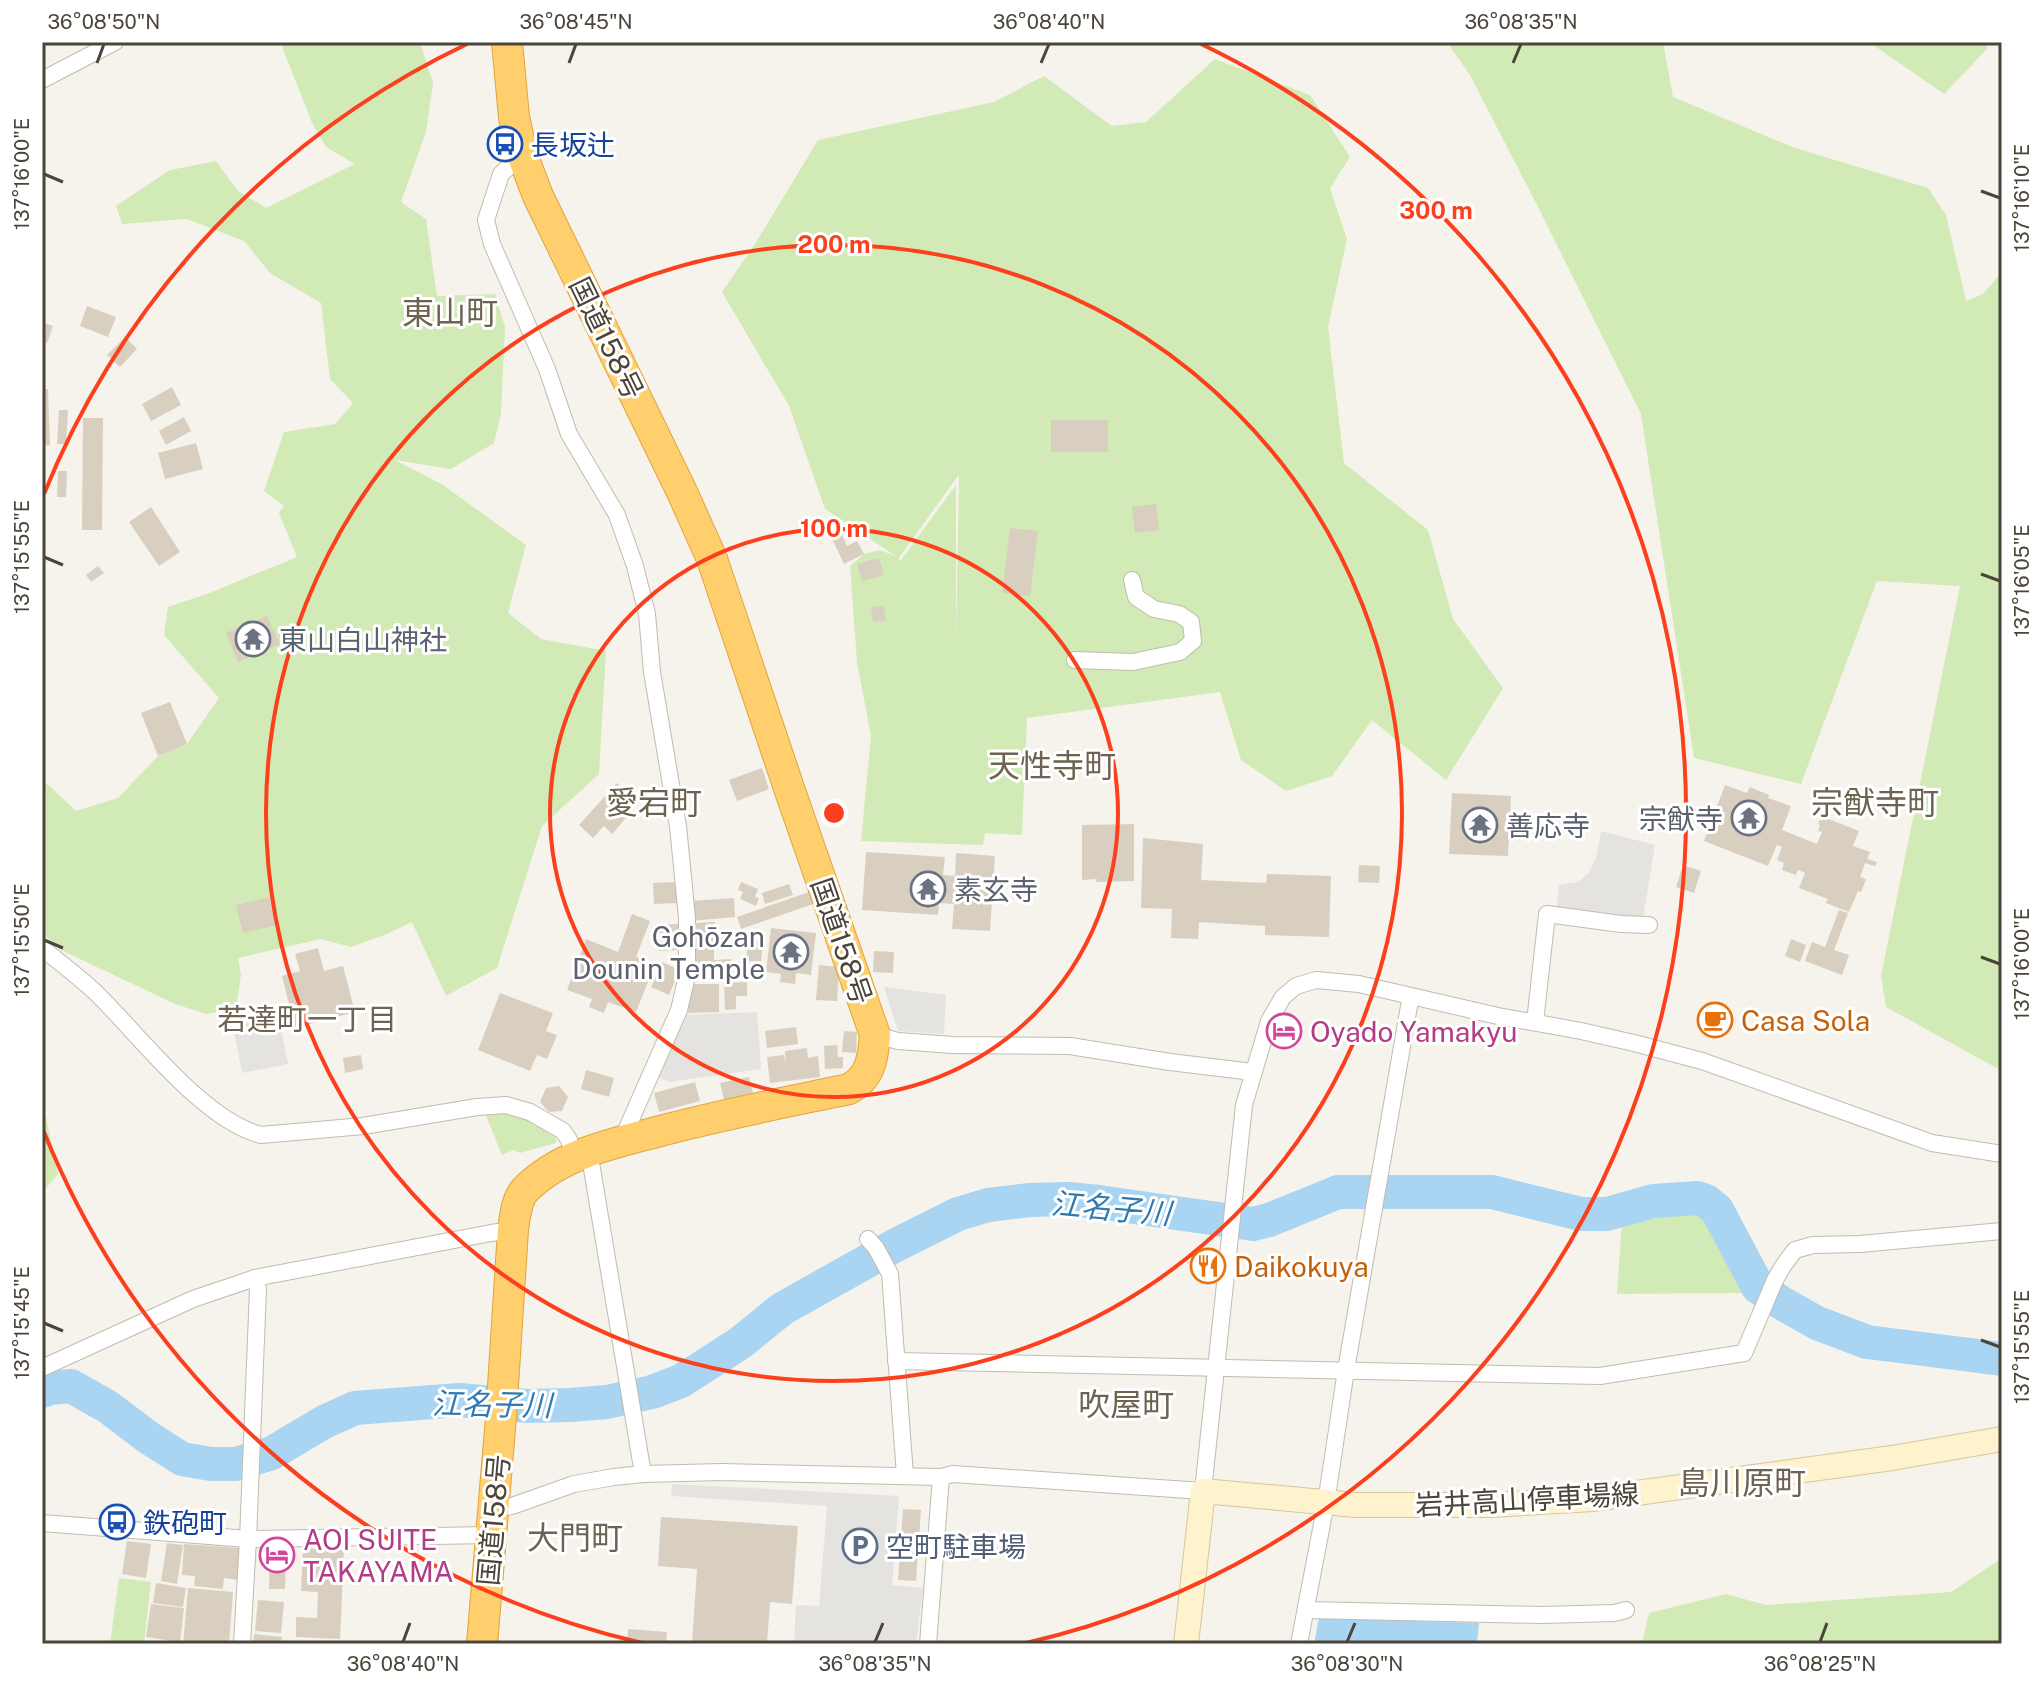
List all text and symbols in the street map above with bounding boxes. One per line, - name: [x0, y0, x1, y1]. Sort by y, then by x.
- text: 36°08'50"N: [48, 10, 160, 34]
- text: 36°08'45"N: [520, 10, 633, 34]
- text: 36°08'40"N: [993, 10, 1105, 34]
- text: 36°08'35"N: [1464, 10, 1578, 34]
- text: 137°16'00"E: [10, 118, 34, 230]
- bus stop icon: 長坂辻: [486, 125, 524, 163]
- place label: 長坂辻: [531, 128, 615, 161]
- text: 137°16'10"E: [2010, 144, 2034, 252]
- text: 300 m: [1399, 196, 1473, 224]
- text: 200 m: [797, 230, 871, 258]
- street label: 国道158号: [563, 272, 651, 404]
- district label: 東山町: [402, 294, 498, 331]
- text: 137°15'55"E: [10, 500, 34, 614]
- text: 100 m: [800, 514, 868, 542]
- text: 137°16'05"E: [2010, 524, 2034, 638]
- temple icon: 東山白山神社: [234, 620, 272, 658]
- place label: 東山白山神社: [279, 623, 447, 656]
- district label: 天性寺町: [988, 747, 1116, 784]
- district label: 愛宕町: [606, 784, 702, 821]
- district label: 宗猷寺町: [1811, 784, 1939, 821]
- centre of rings: [820, 799, 848, 827]
- temple icon: 宗猷寺: [1730, 799, 1768, 837]
- place label: 宗猷寺: [1639, 802, 1723, 835]
- temple icon: 善応寺: [1461, 806, 1499, 844]
- place label: 善応寺: [1506, 809, 1590, 842]
- temple icon: 素玄寺: [909, 870, 947, 908]
- street label: 国道158号: [805, 873, 879, 1009]
- place label: 素玄寺: [954, 873, 1038, 906]
- text: 137°15'50"E: [10, 883, 34, 997]
- text: 137°16'00"E: [2010, 908, 2034, 1020]
- place label: Gohōzan Dounin Temple: [572, 920, 765, 985]
- temple icon: Gohōzan Dounin Temple: [772, 933, 810, 971]
- district label: 若達町一丁目: [217, 1001, 397, 1037]
- cafe icon: Casa Sola: [1696, 1001, 1734, 1039]
- place label: Casa Sola: [1741, 1004, 1870, 1037]
- hotel icon: Oyado Yamakyu: [1265, 1012, 1303, 1050]
- place label: Oyado Yamakyu: [1310, 1015, 1518, 1048]
- water label: 江名子川: [1050, 1185, 1175, 1231]
- restaurant icon: Daikokuya: [1189, 1247, 1227, 1285]
- place label: Daikokuya: [1234, 1250, 1369, 1283]
- text: 137°15'45"E: [10, 1266, 34, 1380]
- text: 137°15'55"E: [2010, 1290, 2034, 1404]
- water label: 江名子川: [432, 1385, 555, 1423]
- district label: 吹屋町: [1078, 1386, 1174, 1423]
- street label: 国道158号: [471, 1453, 515, 1587]
- district label: 島川原町: [1678, 1464, 1806, 1501]
- street label: 岩井高山停車場線: [1414, 1477, 1640, 1521]
- bus stop icon: 鉄砲町: [98, 1503, 136, 1541]
- place label: 鉄砲町: [143, 1506, 227, 1539]
- district label: 大門町: [527, 1519, 623, 1556]
- place label: AOI SUITE TAKAYAMA: [303, 1523, 454, 1588]
- parking icon: 空町駐車場: [841, 1527, 879, 1565]
- place label: 空町駐車場: [886, 1530, 1026, 1563]
- hotel icon: AOI SUITE TAKAYAMA: [258, 1536, 296, 1574]
- text: 36°08'40"N: [347, 1652, 459, 1676]
- text: 36°08'35"N: [818, 1652, 932, 1676]
- text: 36°08'30"N: [1291, 1652, 1403, 1676]
- text: 36°08'25"N: [1764, 1652, 1876, 1676]

